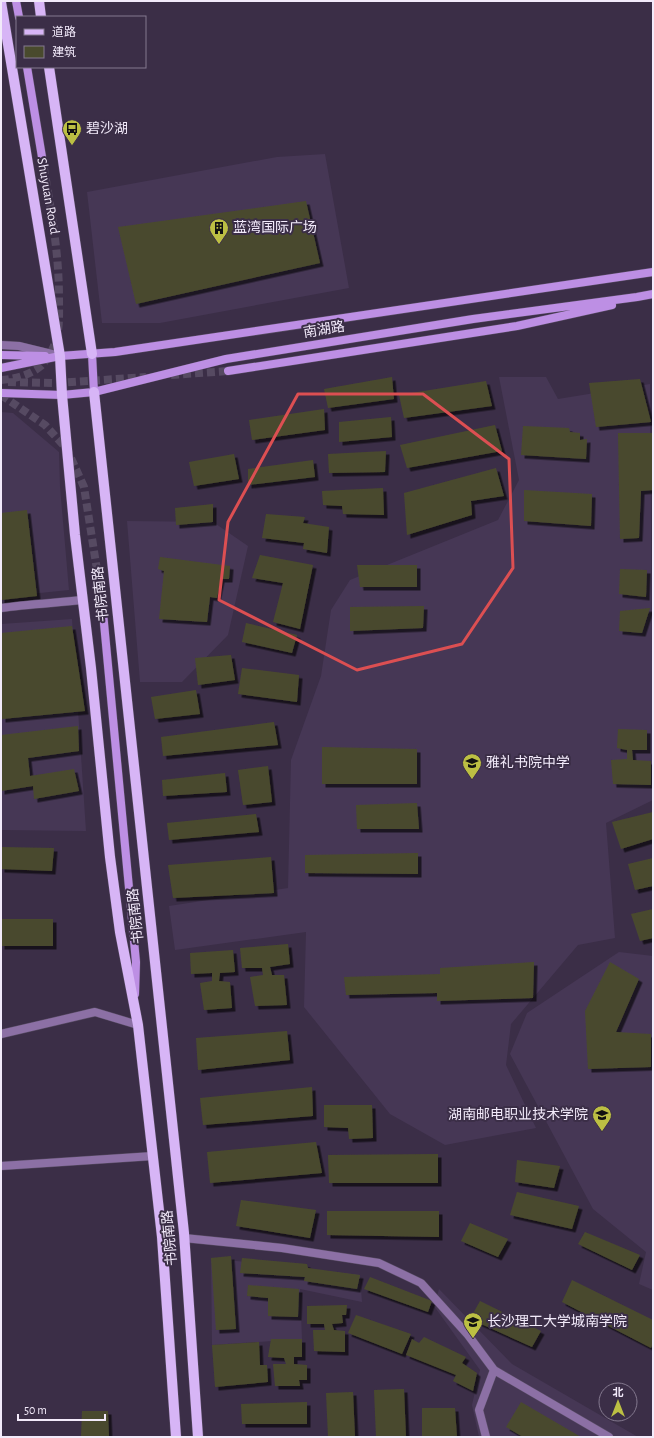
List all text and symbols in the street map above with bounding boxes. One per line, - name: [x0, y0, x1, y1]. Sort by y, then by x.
- legend: [16, 16, 146, 68]
- text: 道路: [52, 25, 76, 38]
- text: 建筑: [52, 45, 76, 58]
- bus stop icon: 碧沙湖: [61, 118, 83, 146]
- place label: 碧沙湖: [86, 121, 128, 136]
- street label: Shuyuan Road: [34, 157, 62, 235]
- building icon: 蓝湾国际广场: [208, 217, 230, 245]
- place label: 蓝湾国际广场: [233, 220, 317, 235]
- street label: 南湖路: [302, 319, 346, 340]
- street label: 书院南路: [90, 565, 111, 623]
- school or university icon: 雅礼书院中学: [461, 752, 483, 780]
- place label: 雅礼书院中学: [486, 754, 570, 770]
- street label: 书院南路: [125, 887, 146, 945]
- school or university icon: 湖南邮电职业技术学院: [591, 1104, 613, 1132]
- place label: 湖南邮电职业技术学院: [448, 1107, 588, 1122]
- street label: 书院南路: [160, 1209, 179, 1267]
- school or university icon: 长沙理工大学城南学院: [462, 1311, 484, 1339]
- place label: 长沙理工大学城南学院: [487, 1314, 627, 1329]
- north arrow: [598, 1382, 638, 1422]
- text: 北: [613, 1387, 624, 1398]
- scale bar: [18, 1396, 105, 1422]
- text: 50 m: [24, 1404, 47, 1416]

